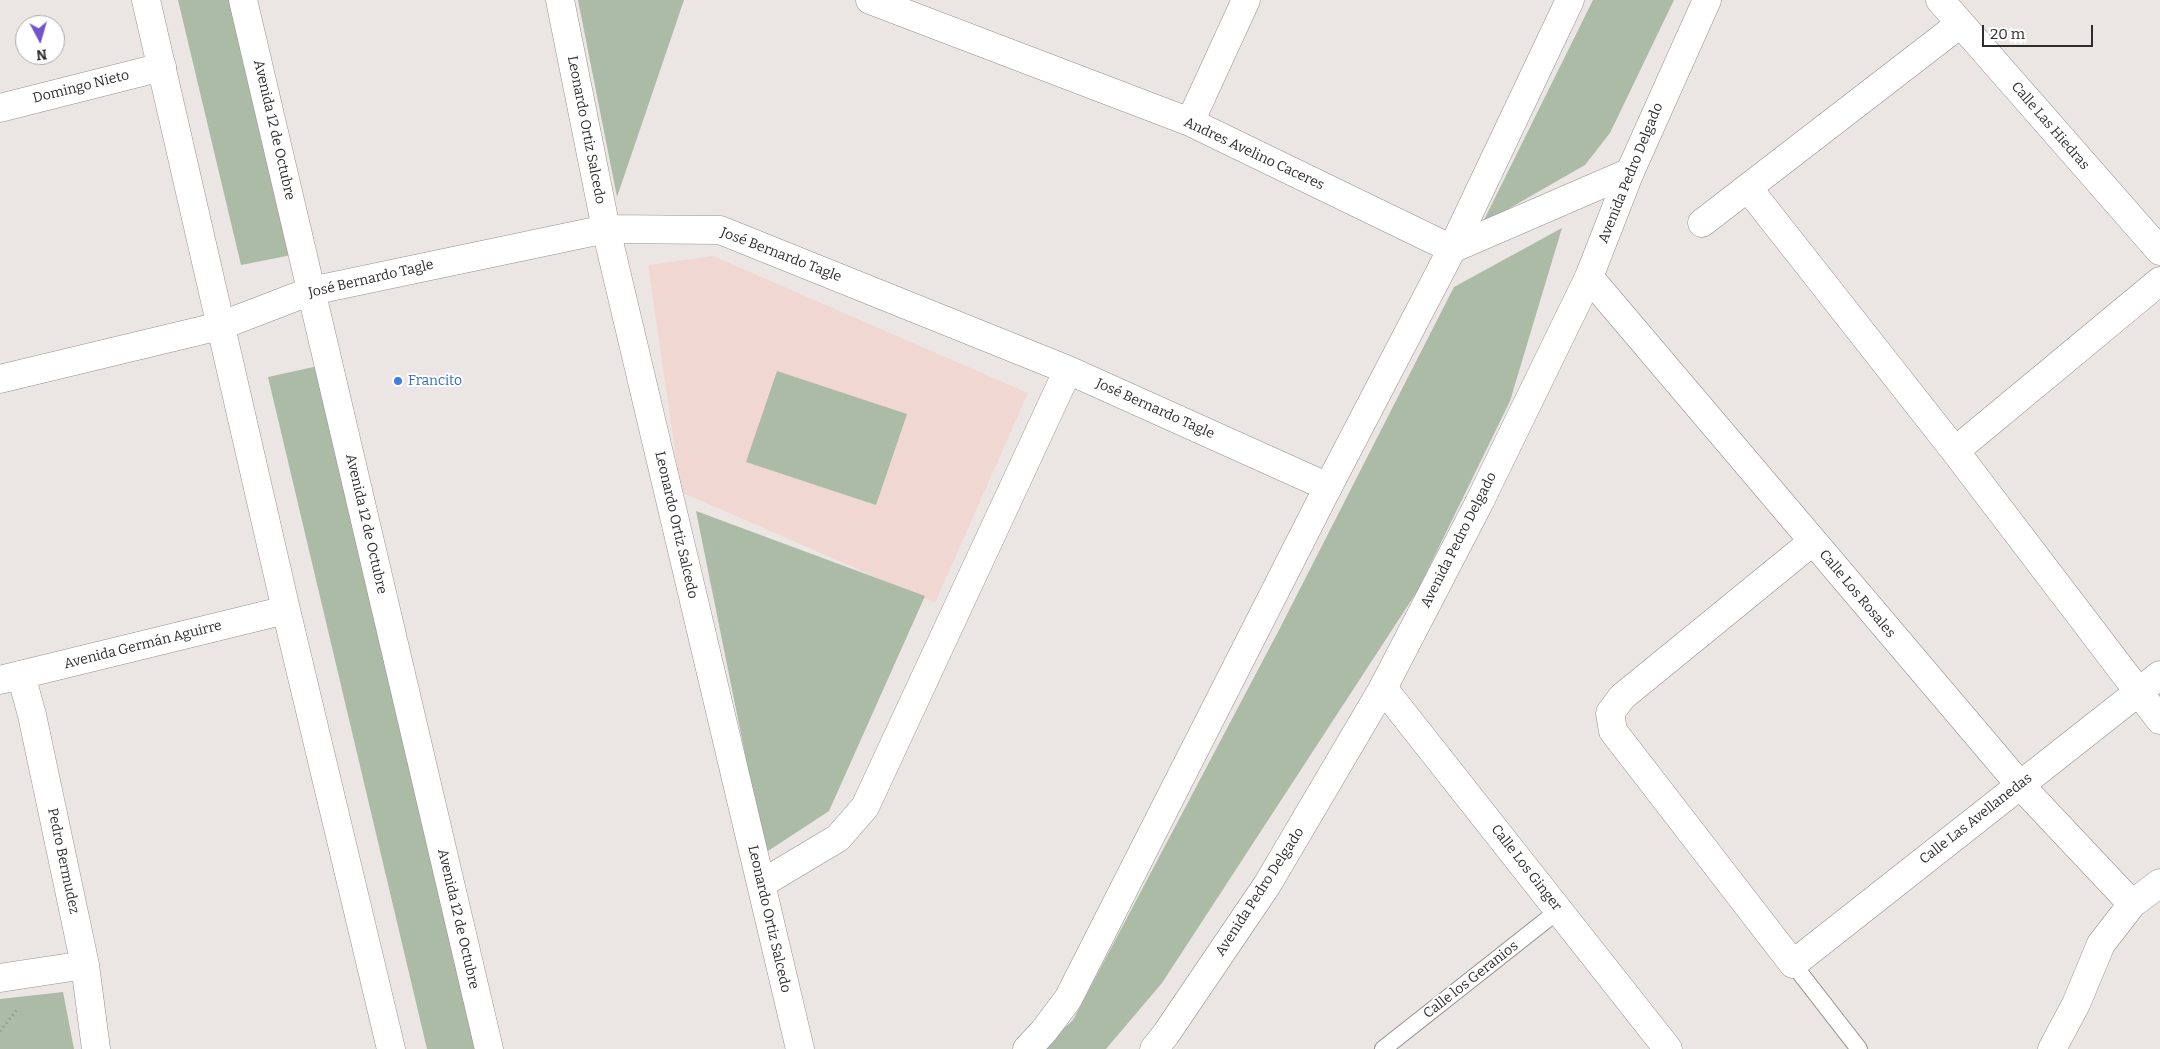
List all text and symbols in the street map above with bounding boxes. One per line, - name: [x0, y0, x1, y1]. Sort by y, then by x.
- north arrow: [15, 15, 65, 65]
- scale bar: [1985, 15, 2096, 47]
- text: 20 m: [1990, 25, 2025, 43]
- text: N: [35, 45, 48, 63]
- street label: Leonardo Ortiz Salcedo: [563, 54, 609, 206]
- street label: Avenida 12 de Octubre: [250, 58, 298, 202]
- street label: Domingo Nieto: [31, 67, 131, 107]
- street label: Calle Las Hiedras: [2007, 79, 2093, 173]
- street label: Avenida Pedro Delgado: [1595, 100, 1667, 246]
- street label: Andres Avelino Caceres: [1181, 114, 1327, 194]
- street label: José Bernardo Tagle: [718, 224, 844, 286]
- street label: José Bernardo Tagle: [307, 256, 435, 302]
- place label: Francito: [408, 373, 462, 389]
- marker: Francito: [392, 375, 404, 387]
- street label: José Bernardo Tagle: [1093, 375, 1217, 443]
- street label: Leonardo Ortiz Salcedo: [651, 450, 701, 600]
- street label: Avenida 12 de Octubre: [342, 452, 390, 596]
- street label: Avenida Pedro Delgado: [1418, 469, 1500, 611]
- street label: Calle Los Rosales: [1815, 547, 1899, 641]
- street label: Avenida Germán Aguirre: [62, 617, 224, 673]
- street label: Calle Las Avellanedas: [1916, 770, 2036, 868]
- street label: Pedro Bermudez: [44, 806, 82, 916]
- street label: Calle Los Ginger: [1487, 822, 1565, 914]
- street label: Avenida Pedro Delgado: [1212, 825, 1308, 959]
- street label: Leonardo Ortiz Salcedo: [744, 844, 794, 994]
- street label: Avenida 12 de Octubre: [434, 847, 482, 991]
- street label: Calle los Geranios: [1420, 938, 1522, 1022]

